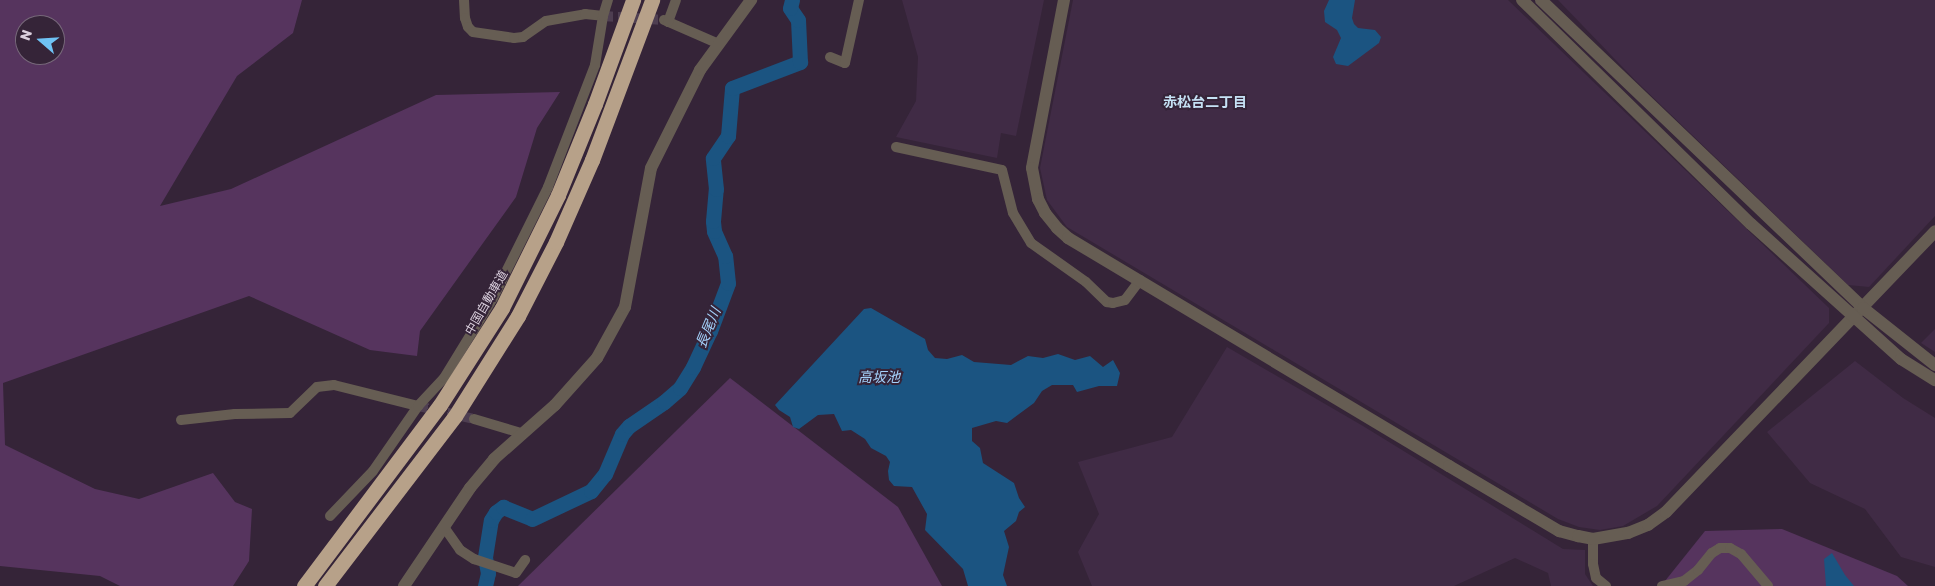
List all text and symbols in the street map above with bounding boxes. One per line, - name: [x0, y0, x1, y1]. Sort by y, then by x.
- north arrow: [15, 15, 65, 65]
- text: N: [17, 28, 36, 43]
- district label: 赤松台二丁目: [1163, 95, 1247, 111]
- street label: 中国自動車道: [463, 268, 511, 338]
- water label: 長尾川: [693, 305, 725, 351]
- water label: 高坂池: [858, 370, 900, 386]

